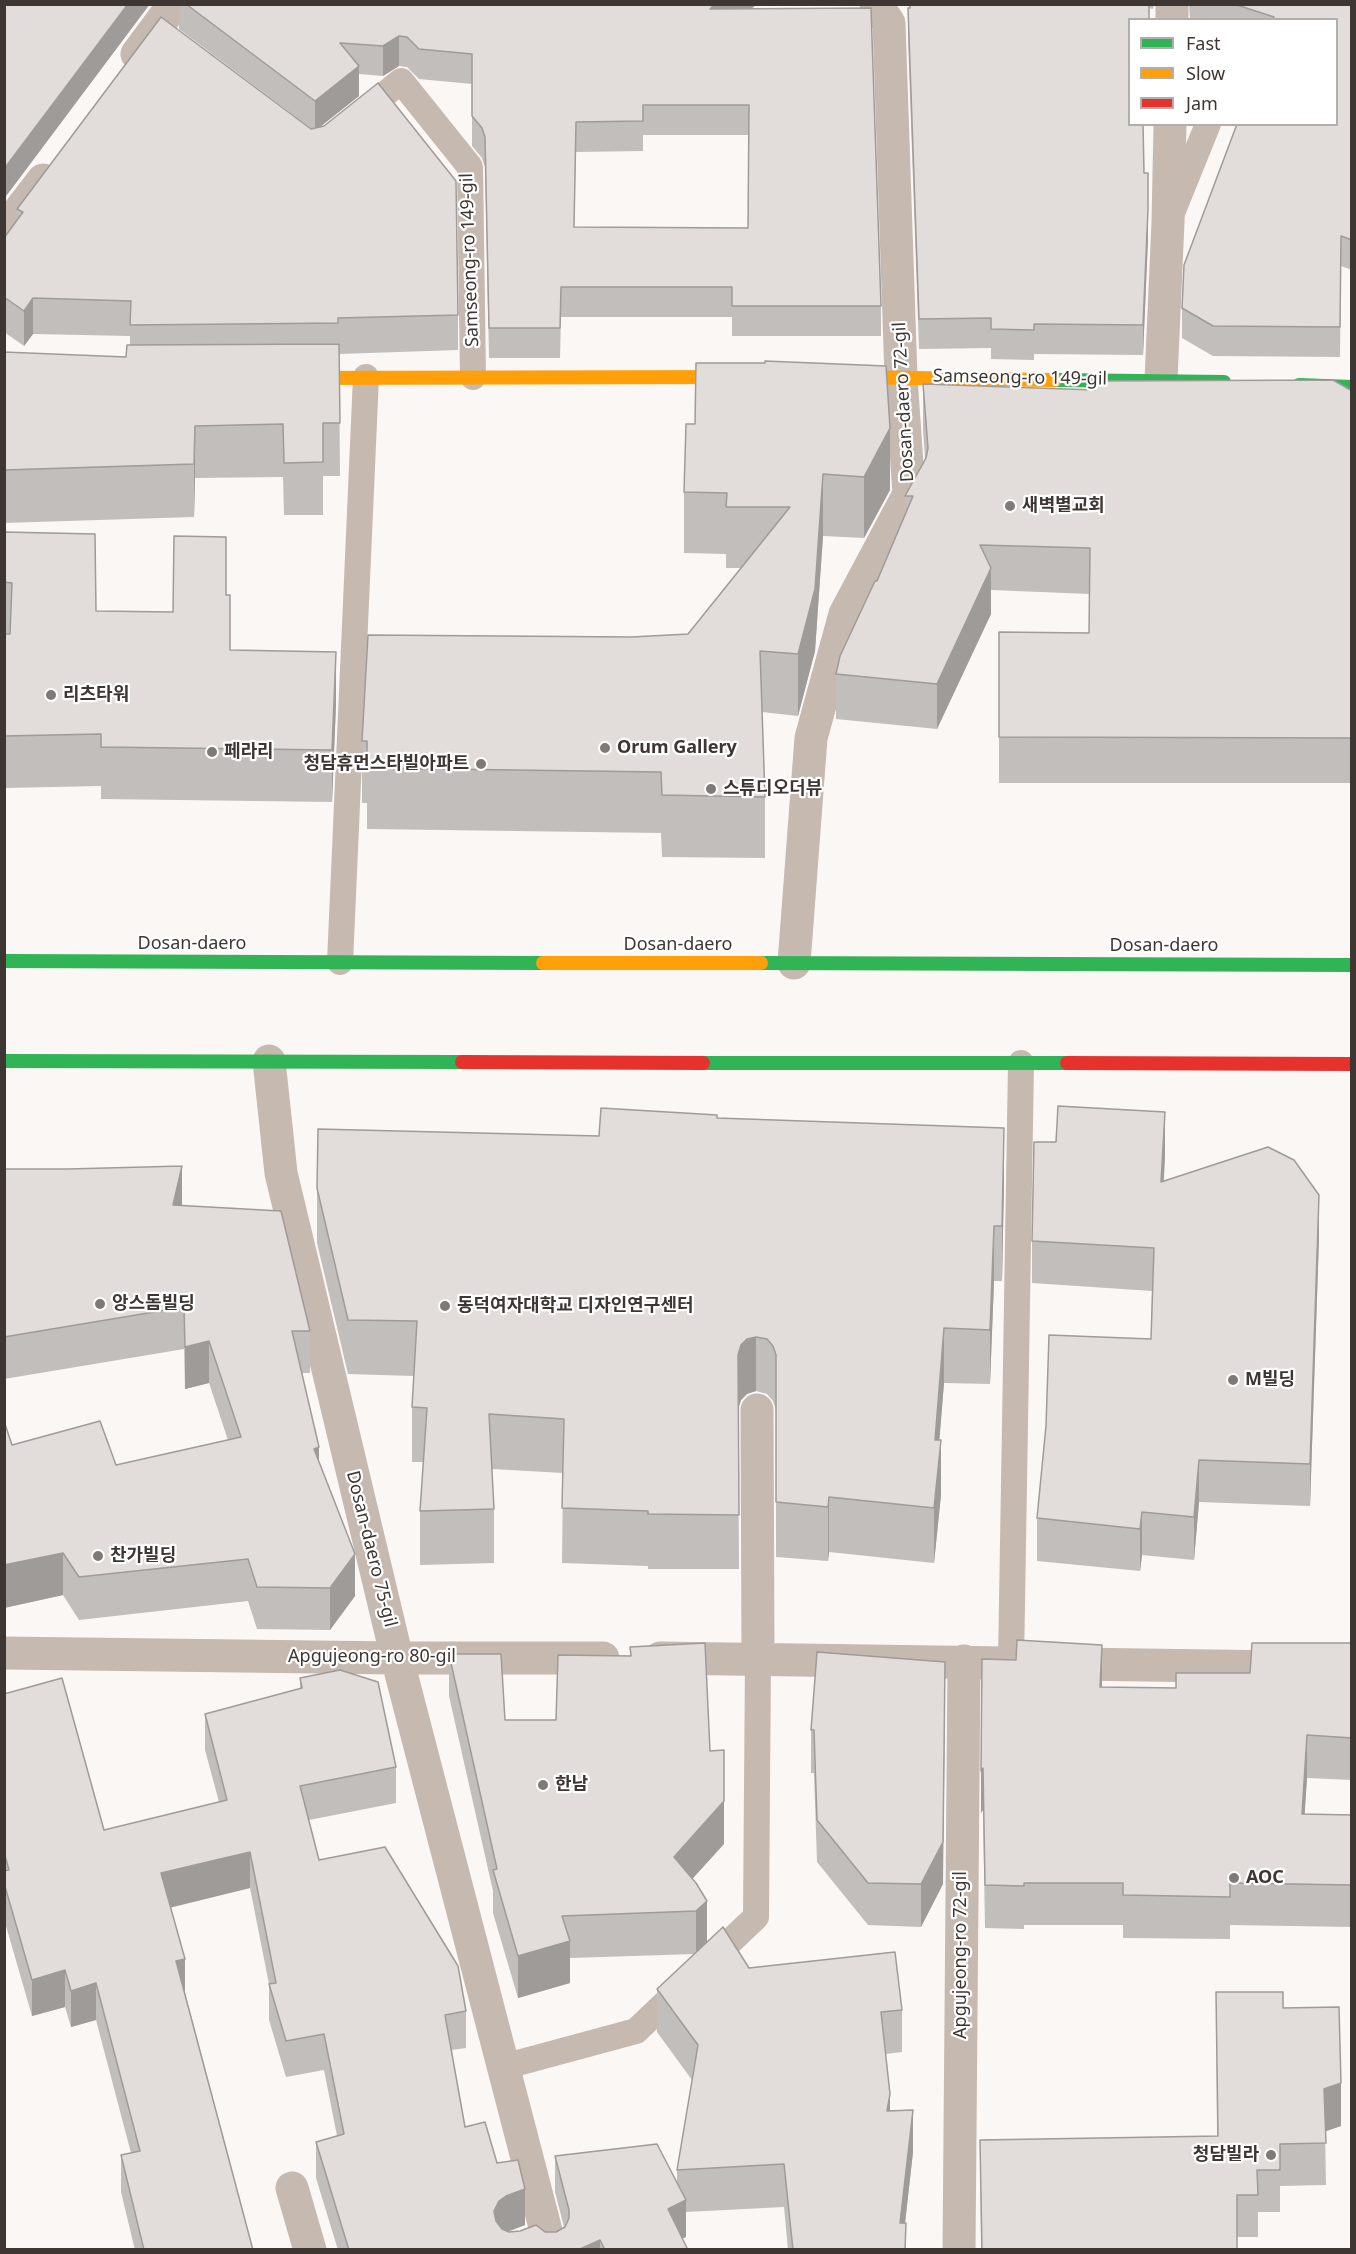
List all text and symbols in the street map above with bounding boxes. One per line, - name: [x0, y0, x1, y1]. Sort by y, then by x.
- legend: [1128, 18, 1338, 126]
- text: Fast: [1186, 31, 1221, 55]
- text: Slow: [1186, 61, 1225, 85]
- text: Jam: [1186, 91, 1218, 115]
- street label: Samseong-ro 149-gil: [456, 173, 484, 347]
- street label: Dosan-daero 72-gil: [889, 321, 919, 483]
- street label: Samseong-ro 149-gil: [933, 366, 1107, 390]
- place label: 새벽별교회: [1022, 495, 1105, 517]
- marker: 새벽별교회: [1003, 499, 1017, 513]
- place label: 리츠타워: [63, 684, 129, 706]
- marker: 리츠타워: [44, 688, 58, 702]
- place label: Orum Gallery: [617, 737, 737, 759]
- place label: 페라리: [224, 741, 274, 763]
- marker: Orum Gallery: [598, 741, 612, 755]
- marker: 페라리: [205, 745, 219, 759]
- place label: 청담휴먼스타빌아파트: [303, 753, 469, 775]
- marker: 청담휴먼스타빌아파트: [474, 757, 488, 771]
- place label: 스튜디오더뷰: [723, 778, 822, 800]
- marker: 스튜디오더뷰: [704, 782, 718, 796]
- street label: Dosan-daero: [138, 933, 246, 955]
- street label: Dosan-daero: [624, 934, 732, 956]
- street label: Dosan-daero: [1110, 935, 1218, 957]
- place label: 앙스돔빌딩: [112, 1293, 195, 1315]
- place label: 동덕여자대학교 디자인연구센터: [457, 1295, 694, 1317]
- marker: 앙스돔빌딩: [93, 1297, 107, 1311]
- marker: 동덕여자대학교 디자인연구센터: [438, 1299, 452, 1313]
- place label: M빌딩: [1245, 1369, 1295, 1391]
- marker: M빌딩: [1226, 1373, 1240, 1387]
- street label: Dosan-daero 75-gil: [341, 1469, 401, 1629]
- place label: 찬가빌딩: [110, 1545, 176, 1567]
- marker: 찬가빌딩: [91, 1549, 105, 1563]
- street label: Apgujeong-ro 80-gil: [288, 1646, 456, 1668]
- place label: 한남: [555, 1774, 588, 1796]
- marker: 한남: [536, 1778, 550, 1792]
- place label: AOC: [1246, 1867, 1284, 1889]
- street label: Apgujeong-ro 72-gil: [950, 1871, 972, 2039]
- marker: AOC: [1227, 1871, 1241, 1885]
- place label: 청담빌라: [1193, 2144, 1259, 2166]
- marker: 청담빌라: [1264, 2148, 1278, 2162]

